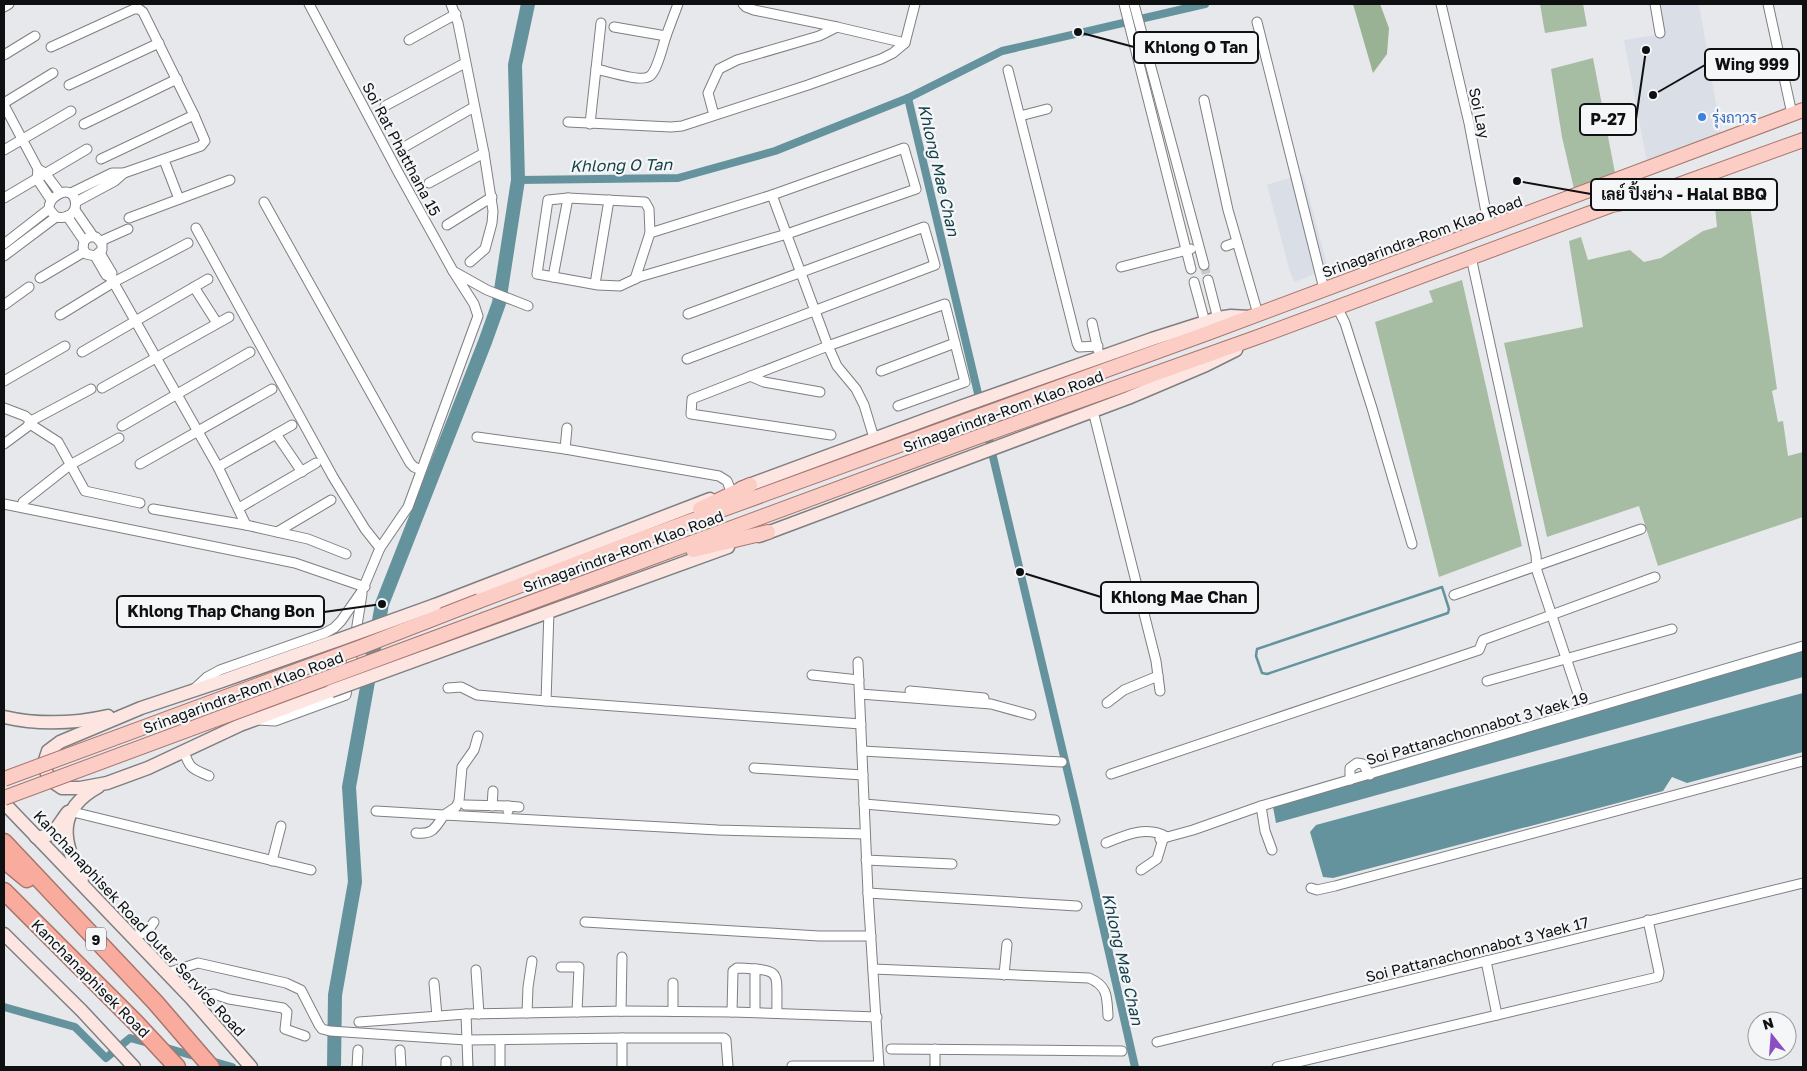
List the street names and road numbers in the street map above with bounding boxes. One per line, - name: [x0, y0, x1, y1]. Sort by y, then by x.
- street label: Soi Rat Phatthana 15: [359, 79, 445, 219]
- street label: Soi Lay: [1466, 86, 1494, 141]
- street label: Srinagarindra-Rom Klao Road: [1319, 191, 1525, 281]
- street label: Srinagarindra-Rom Klao Road: [900, 366, 1106, 456]
- street label: Srinagarindra-Rom Klao Road: [520, 506, 726, 596]
- street label: Srinagarindra-Rom Klao Road: [140, 647, 346, 737]
- street label: Soi Pattanachonnabot 3 Yaek 19: [1364, 688, 1590, 768]
- street label: Kanchanaphisek Road Outer Service Road: [30, 806, 250, 1040]
- street label: Soi Pattanachonnabot 3 Yaek 17: [1364, 913, 1590, 985]
- street label: Kanchanaphisek Road: [28, 915, 154, 1041]
- road number: 9: [86, 928, 106, 951]

